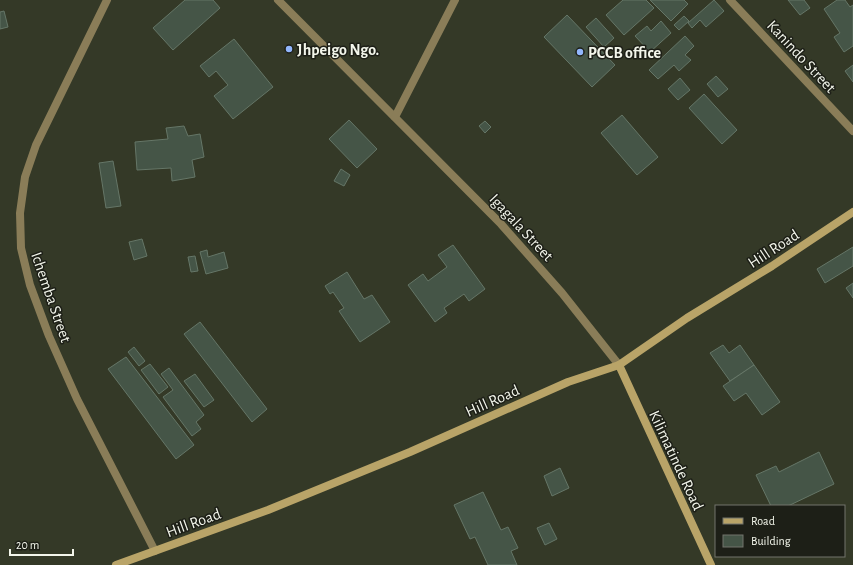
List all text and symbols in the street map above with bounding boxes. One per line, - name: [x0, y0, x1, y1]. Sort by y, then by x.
- street label: Kanindo Street: [764, 17, 839, 96]
- place label: Jhpeigo Ngo.: [297, 42, 379, 58]
- marker: Jhpeigo Ngo.: [284, 44, 294, 54]
- place label: PCCB office: [588, 45, 662, 61]
- marker: PCCB office: [575, 47, 585, 57]
- street label: Igagala Street: [486, 191, 556, 264]
- street label: Hill Road: [745, 227, 802, 271]
- street label: Ichemba Street: [28, 250, 74, 345]
- street label: Hill Road: [463, 382, 522, 420]
- street label: Kilimatinde Road: [646, 408, 706, 513]
- legend: [715, 505, 845, 557]
- street label: Hill Road: [164, 506, 223, 540]
- text: Road: [751, 515, 775, 527]
- scale bar: [10, 531, 73, 557]
- text: Building: [751, 535, 791, 547]
- text: 20 m: [16, 539, 39, 551]

